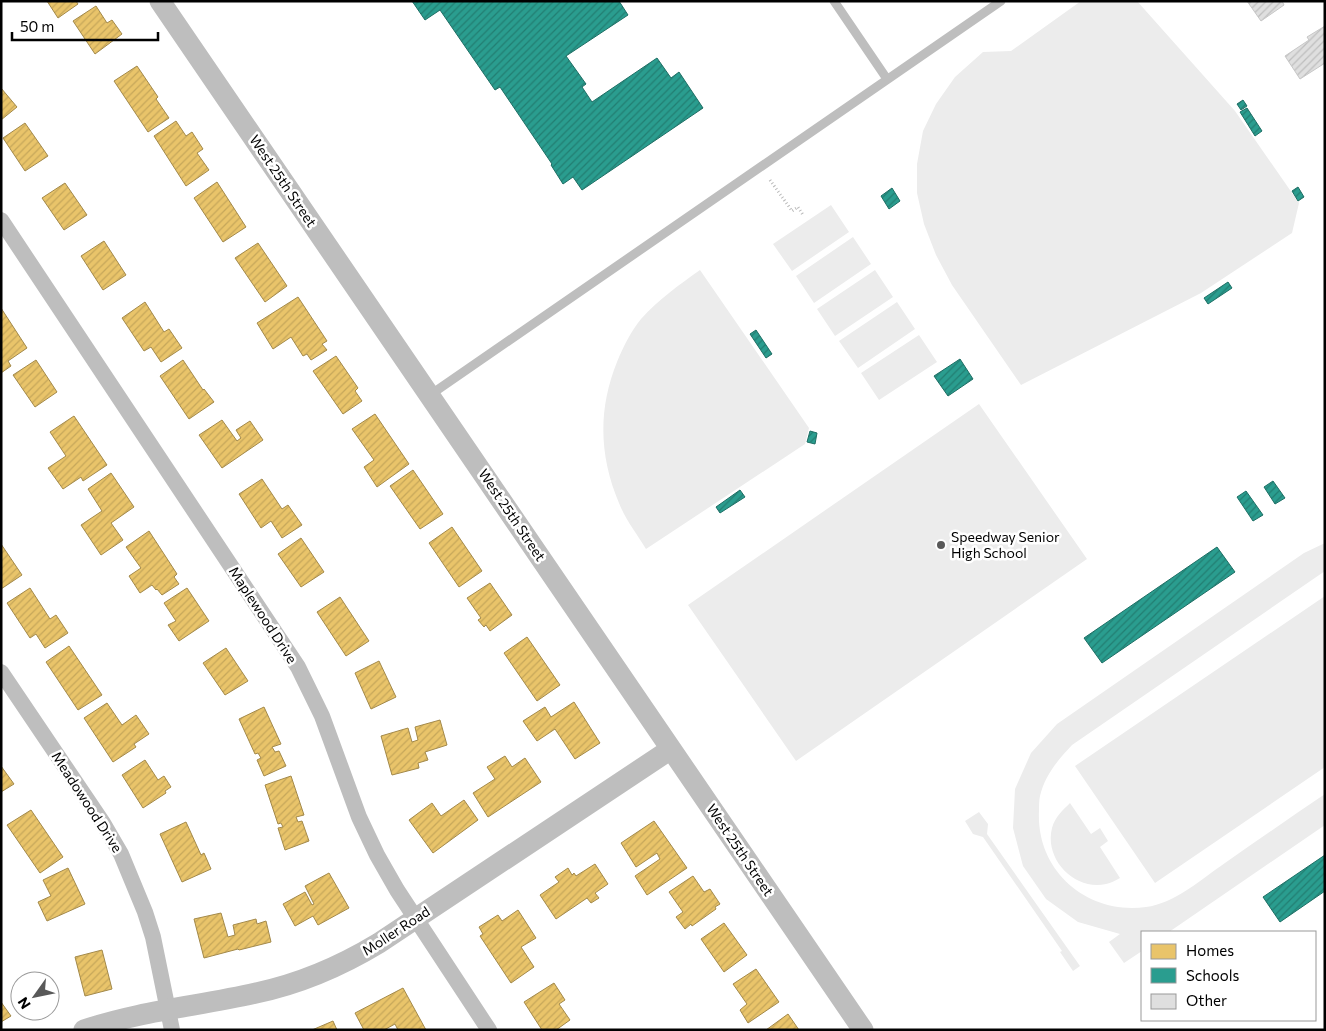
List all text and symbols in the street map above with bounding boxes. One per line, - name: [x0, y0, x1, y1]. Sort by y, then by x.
- scale bar: [12, 10, 159, 42]
- text: 50 m: [20, 17, 54, 35]
- street label: West 25th Street: [246, 132, 321, 230]
- street label: West 25th Street: [475, 466, 550, 564]
- place label: Speedway Senior High School: [951, 528, 1060, 561]
- marker: Speedway Senior High School: [935, 539, 947, 551]
- street label: Maplewood Drive: [226, 563, 301, 666]
- street label: Meadowood Drive: [49, 748, 126, 855]
- street label: West 25th Street: [703, 801, 778, 899]
- street label: Moller Road: [359, 902, 433, 959]
- legend: [1141, 931, 1316, 1021]
- text: Homes: [1186, 941, 1234, 959]
- text: Schools: [1186, 966, 1240, 984]
- north arrow: [10, 971, 60, 1021]
- text: Other: [1186, 991, 1227, 1009]
- text: N: [14, 994, 34, 1012]

